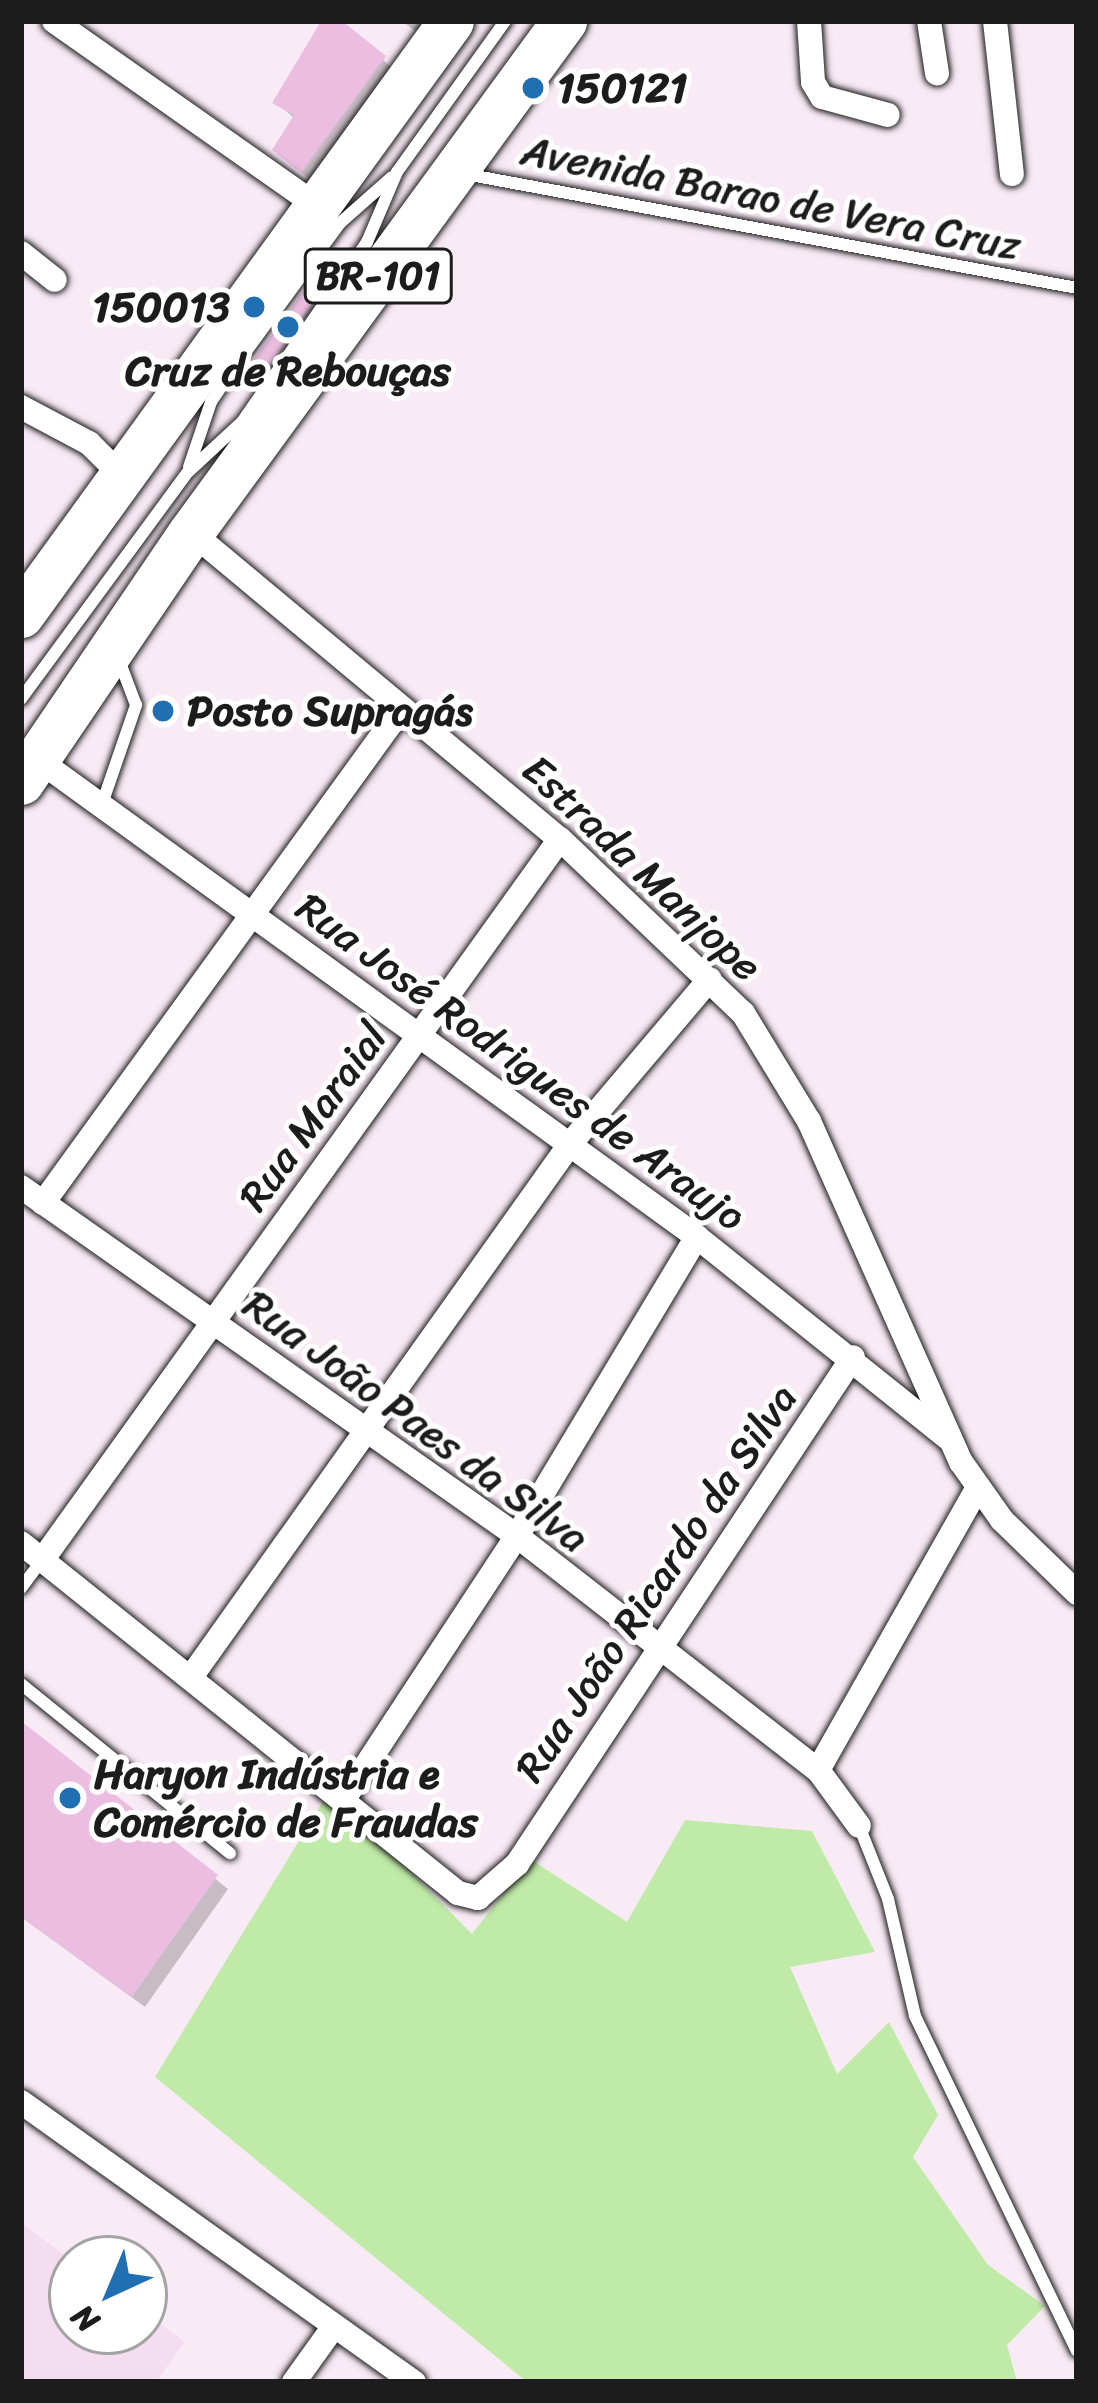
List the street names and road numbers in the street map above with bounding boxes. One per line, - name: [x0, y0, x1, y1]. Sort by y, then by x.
- street label: Avenida Barao de Vera Cruz: [517, 125, 1025, 271]
- road number: BR-101: [303, 243, 453, 309]
- street label: Estrada Manjope: [512, 744, 772, 992]
- street label: Rua José Rodrigues de Araujo: [286, 882, 756, 1242]
- street label: Rua Maraial: [228, 1014, 398, 1220]
- street label: Rua João Paes da Silva: [232, 1278, 600, 1564]
- street label: Rua João Ricardo da Silva: [504, 1374, 808, 1792]

